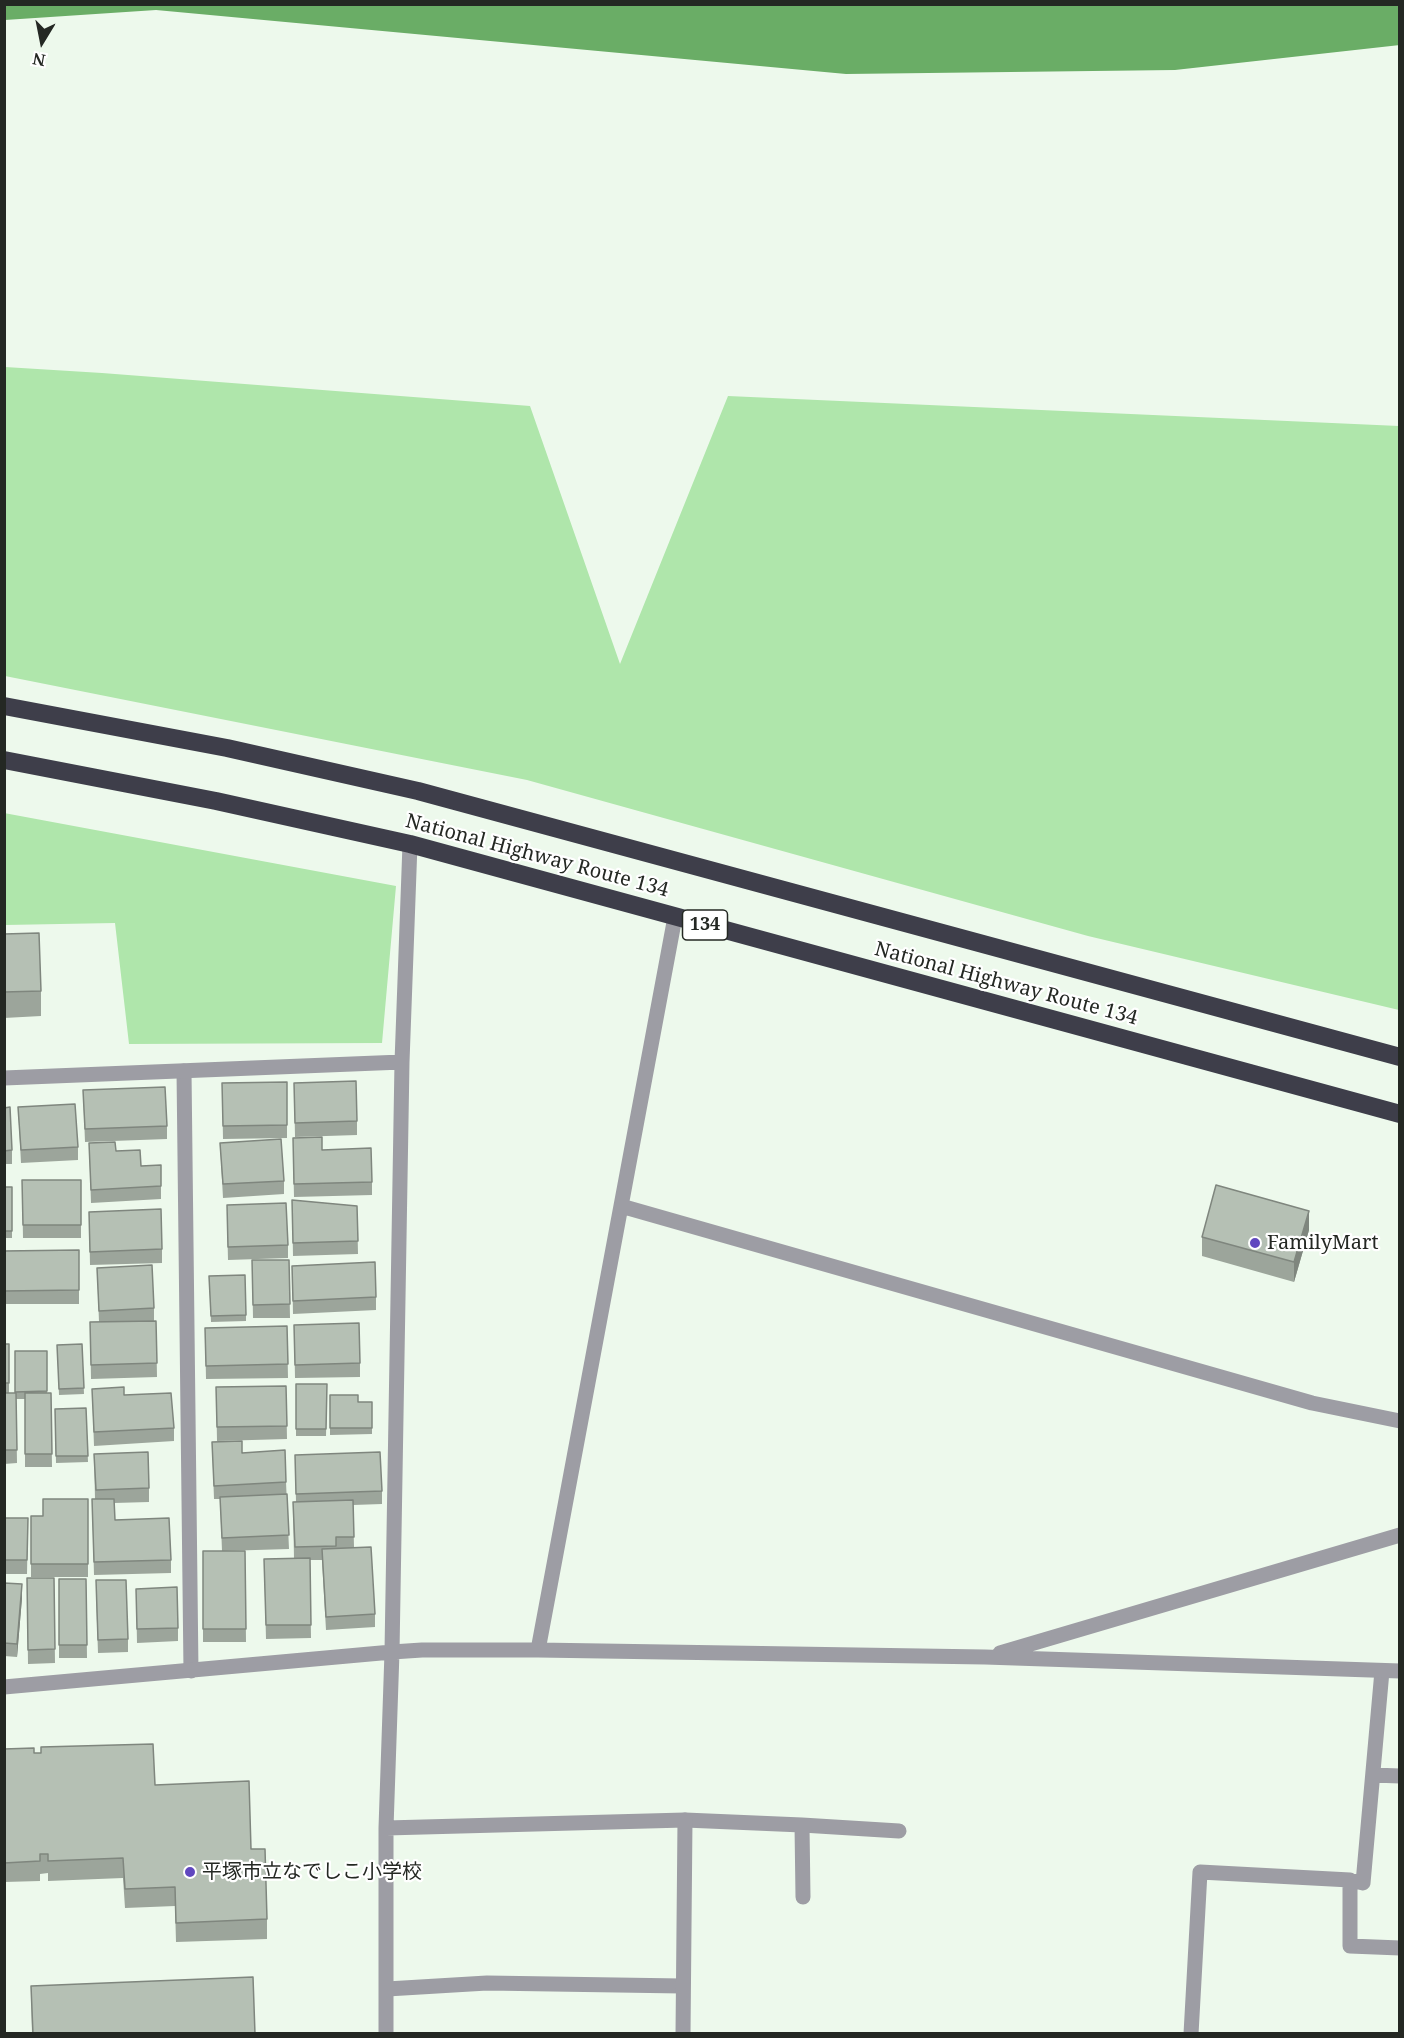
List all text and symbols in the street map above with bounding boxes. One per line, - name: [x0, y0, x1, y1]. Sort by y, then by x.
- north arrow: [12, 12, 72, 72]
- text: N: [31, 48, 47, 72]
- street label: National Highway Route 134: [403, 809, 671, 903]
- road number: 134: [682, 910, 728, 940]
- street label: National Highway Route 134: [872, 937, 1140, 1031]
- place label: FamilyMart: [1267, 1231, 1379, 1255]
- marker: FamilyMart: [1248, 1236, 1262, 1250]
- place label: 平塚市立なでしこ小学校: [202, 1860, 422, 1884]
- marker: 平塚市立なでしこ小学校: [183, 1865, 197, 1879]

